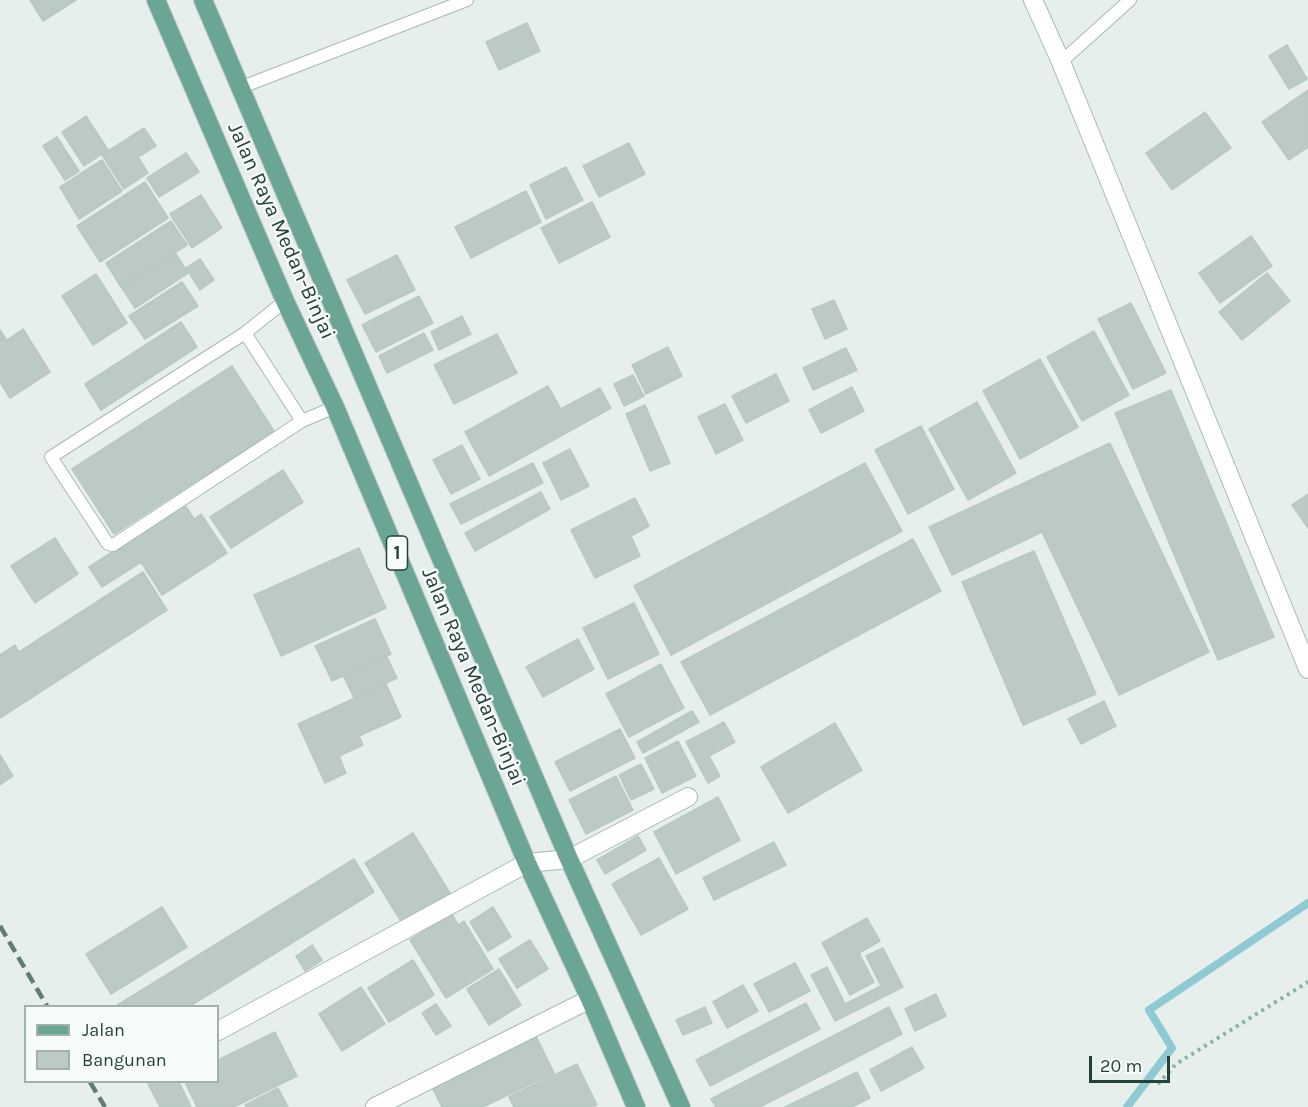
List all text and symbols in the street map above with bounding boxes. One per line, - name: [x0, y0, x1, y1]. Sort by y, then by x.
- street label: Jalan Raya Medan-Binjai: [222, 119, 340, 343]
- road number: 1: [386, 536, 408, 570]
- street label: Jalan Raya Medan-Binjai: [416, 564, 530, 790]
- legend: [24, 1005, 219, 1083]
- text: Jalan: [82, 1019, 125, 1041]
- scale bar: [1092, 1044, 1173, 1082]
- text: Bangunan: [82, 1049, 167, 1071]
- text: 20 m: [1100, 1055, 1142, 1077]

